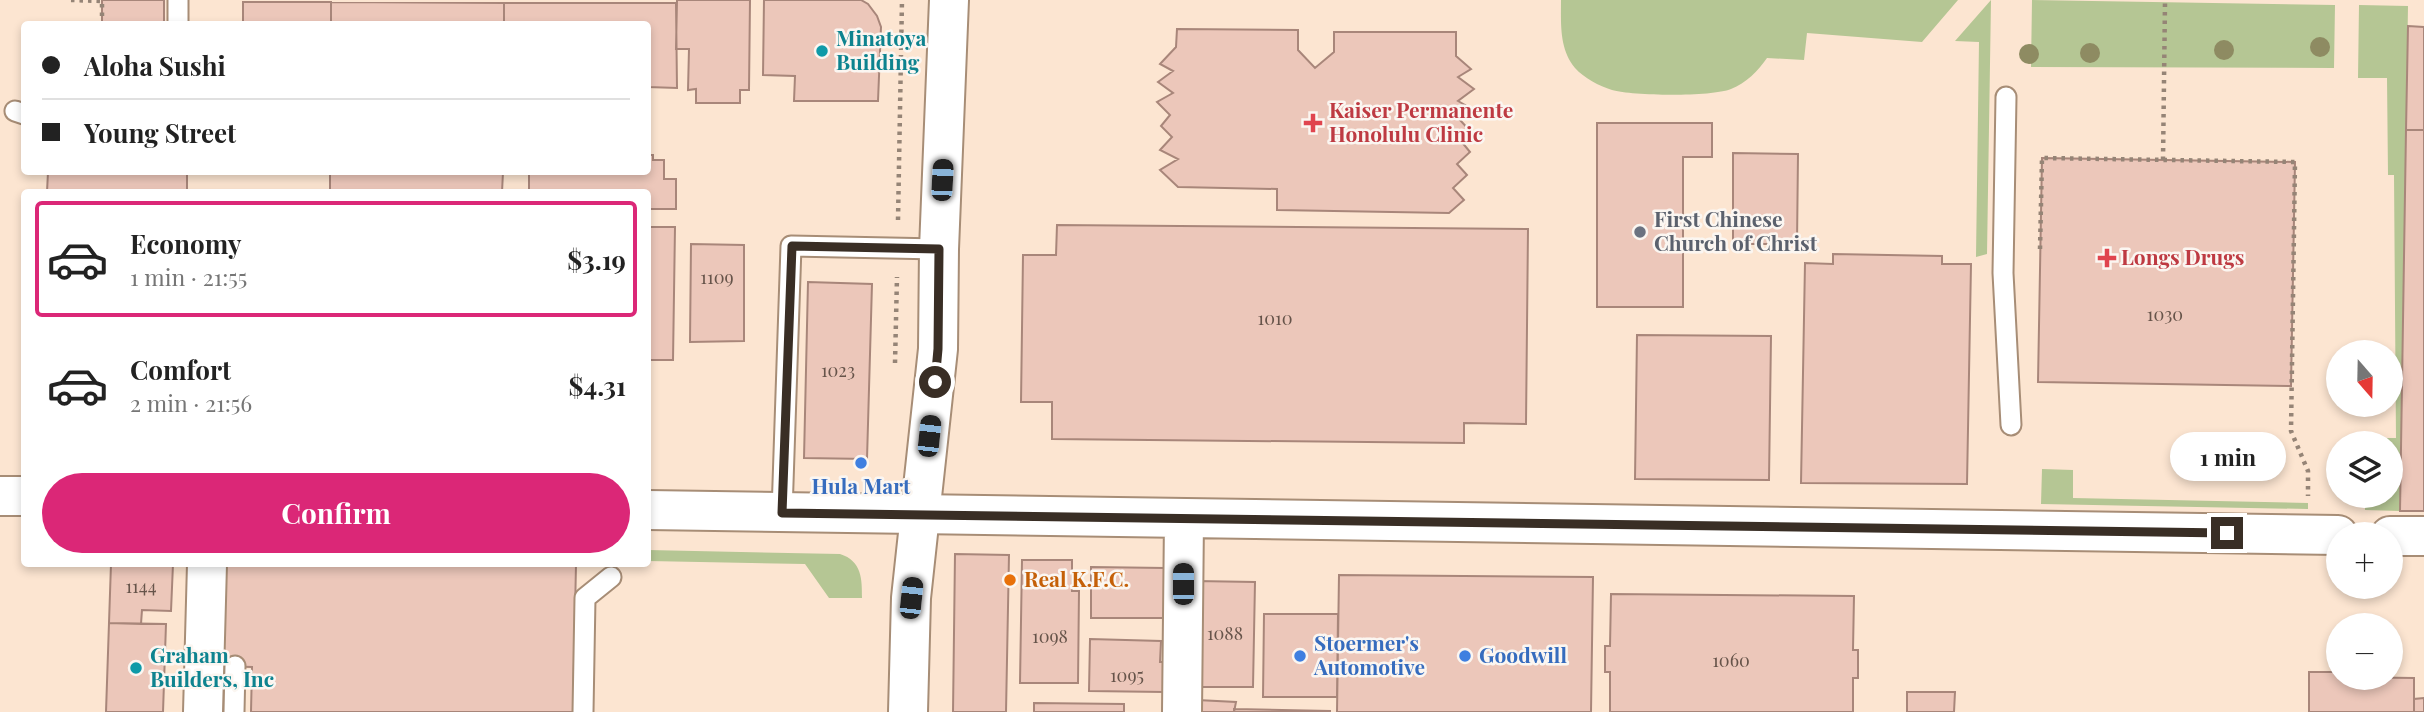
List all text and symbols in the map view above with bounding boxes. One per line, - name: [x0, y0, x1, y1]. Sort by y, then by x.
- place label: Minatoya Building: [836, 23, 926, 75]
- marker: Minatoya Building: [814, 43, 830, 59]
- text: Aloha Sushi: [84, 48, 226, 83]
- place label: Kaiser Permanente Honolulu Clinic: [1329, 95, 1513, 147]
- marker: Kaiser Permanente Honolulu Clinic: [1303, 113, 1323, 133]
- text: Young Street: [84, 115, 236, 150]
- car: [931, 158, 954, 202]
- place label: First Chinese Church of Christ: [1654, 204, 1818, 256]
- marker: First Chinese Church of Christ: [1632, 224, 1648, 240]
- text: Economy: [130, 226, 241, 261]
- icon: car: [46, 228, 109, 291]
- text: $3.19: [567, 242, 626, 277]
- place label: Longs Drugs: [2121, 242, 2244, 270]
- marker: Longs Drugs: [2099, 250, 2115, 266]
- text: 1 min · 21:55: [130, 261, 247, 292]
- house number: 1109: [700, 265, 734, 289]
- house number: 1030: [2147, 302, 2183, 326]
- house number: 1010: [1258, 306, 1292, 330]
- north arrow: [2326, 340, 2403, 416]
- map controls: [2326, 340, 2403, 690]
- text: Comfort: [130, 352, 231, 387]
- icon: car: [46, 354, 109, 417]
- house number: 1023: [821, 358, 855, 382]
- route start: [919, 366, 951, 398]
- text: $4.31: [569, 368, 626, 403]
- text: 2 min · 21:56: [130, 387, 252, 418]
- car: [917, 414, 942, 458]
- button: layers: [2326, 431, 2403, 508]
- callout: 1 min: [2169, 432, 2285, 480]
- text: 1 min: [2200, 441, 2256, 472]
- marker: Hula Mart: [853, 455, 869, 471]
- place label: Hula Mart: [812, 471, 911, 499]
- button: Confirm: [42, 473, 630, 553]
- route end: [2211, 517, 2243, 549]
- button: +: [2326, 522, 2403, 599]
- car: [1173, 563, 1194, 605]
- place label: Real K.F.C.: [1024, 564, 1129, 592]
- marker: Real K.F.C.: [1002, 572, 1018, 588]
- house number: 1144: [125, 574, 157, 598]
- car: [899, 576, 924, 620]
- button: −: [2326, 613, 2403, 690]
- house number: 1088: [1207, 621, 1243, 645]
- house number: 1098: [1032, 624, 1068, 648]
- place label: Stoermer's Automotive: [1313, 628, 1425, 680]
- place label: Graham Builders, Inc: [150, 640, 274, 692]
- place label: Goodwill: [1479, 640, 1568, 668]
- marker: Stoermer's Automotive: [1292, 648, 1308, 664]
- marker: Goodwill: [1457, 648, 1473, 664]
- house number: 1060: [1712, 648, 1750, 672]
- marker: Graham Builders, Inc: [128, 660, 144, 676]
- house number: 1095: [1110, 663, 1144, 687]

